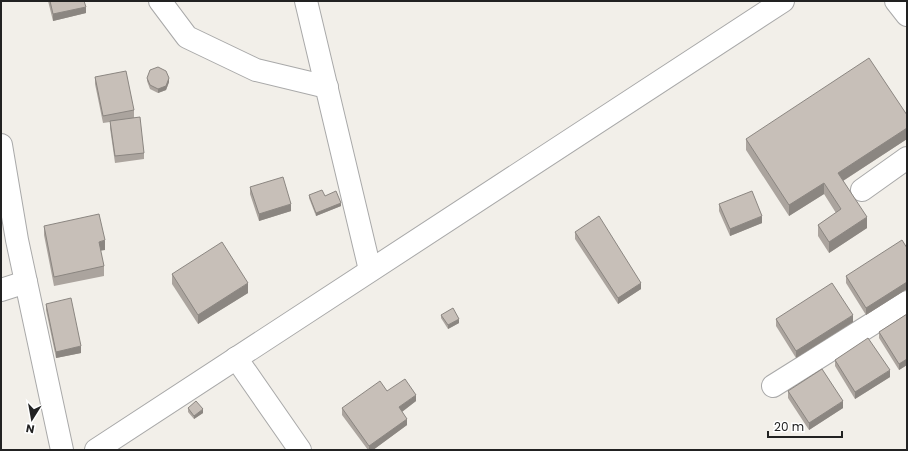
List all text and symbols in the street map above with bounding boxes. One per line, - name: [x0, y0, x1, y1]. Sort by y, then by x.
- north arrow: [12, 399, 52, 439]
- scale bar: [768, 413, 842, 439]
- text: 20 m: [774, 418, 804, 435]
- text: N: [25, 420, 36, 437]

